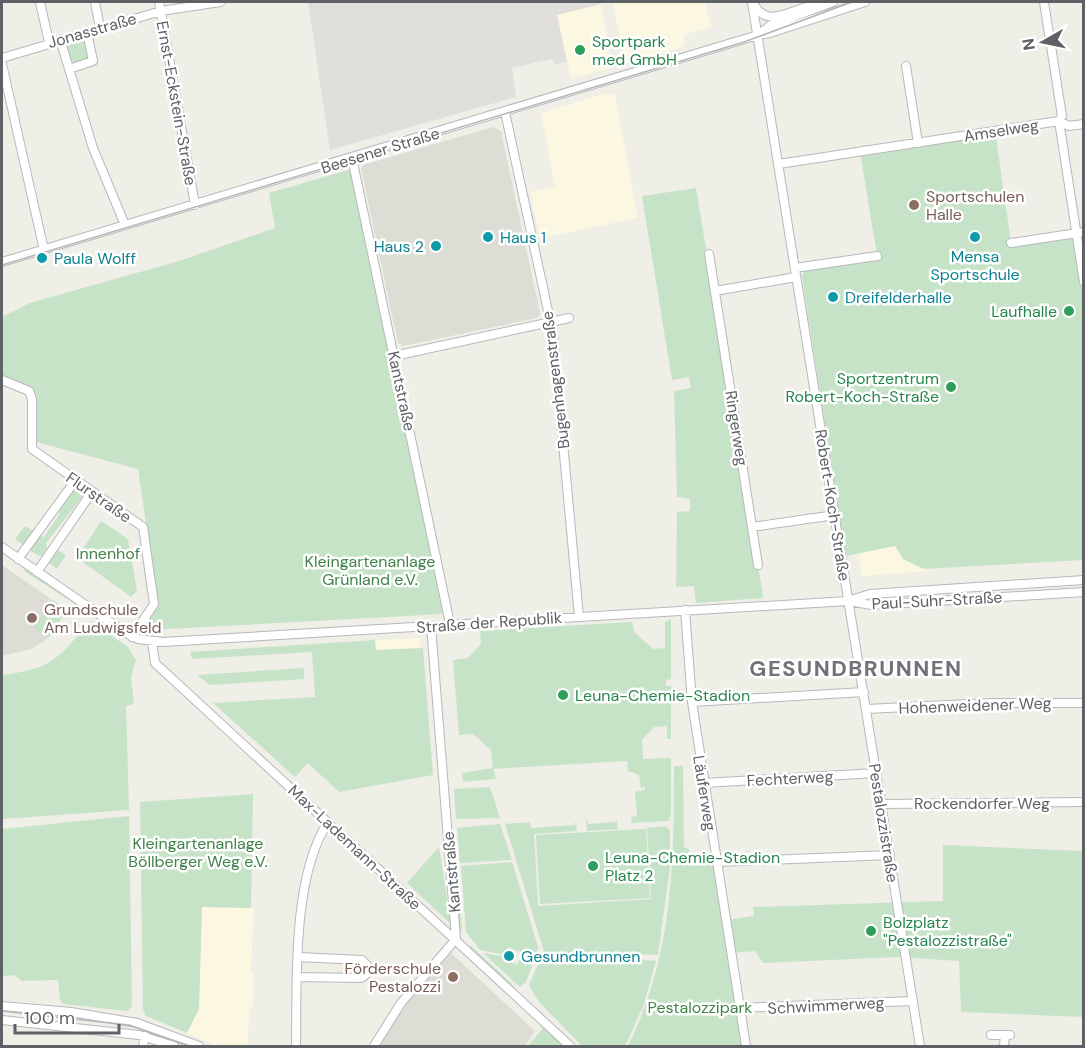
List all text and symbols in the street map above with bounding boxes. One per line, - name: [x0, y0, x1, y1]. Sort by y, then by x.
- street label: Jonasstraße: [45, 8, 139, 53]
- north arrow: [1013, 12, 1073, 72]
- street label: Ernst-Eckstein-Straße: [152, 19, 201, 187]
- place label: Sportpark med GmbH: [592, 31, 677, 70]
- text: N: [1017, 37, 1040, 52]
- marker: Sportpark med GmbH: [573, 43, 587, 57]
- street label: Amselweg: [962, 114, 1040, 147]
- street label: Beesener Straße: [318, 122, 442, 179]
- place label: Sportschulen Halle: [926, 186, 1024, 225]
- marker: Sportschulen Halle: [907, 198, 921, 212]
- place label: Haus 1: [500, 227, 546, 248]
- marker: Haus 1: [481, 230, 495, 244]
- marker: Mensa Sportschule: [968, 230, 982, 244]
- place label: Haus 2: [374, 236, 424, 257]
- marker: Haus 2: [429, 239, 443, 253]
- place label: Mensa Sportschule: [930, 246, 1020, 285]
- place label: Paula Wolff: [54, 248, 136, 269]
- marker: Paula Wolff: [35, 251, 49, 265]
- place label: Dreifelderhalle: [845, 287, 952, 308]
- marker: Dreifelderhalle: [826, 290, 840, 304]
- place label: Laufhalle: [991, 301, 1057, 322]
- marker: Laufhalle: [1062, 304, 1076, 318]
- street label: Bugenhagenstraße: [537, 310, 574, 450]
- street label: Kantstraße: [383, 349, 420, 433]
- place label: Sportzentrum Robert-Koch-Straße: [786, 368, 939, 407]
- marker: Sportzentrum Robert-Koch-Straße: [944, 380, 958, 394]
- street label: Ringerweg: [720, 389, 753, 467]
- street label: Robert-Koch-Straße: [810, 428, 855, 582]
- street label: Flurstraße: [62, 467, 136, 528]
- park label: Innenhof: [76, 543, 140, 564]
- park label: Kleingartenanlage Grünland e.V.: [305, 551, 435, 590]
- street label: Paul-Suhr-Straße: [871, 587, 1003, 614]
- place label: Grundschule Am Ludwigsfeld: [44, 599, 162, 638]
- street label: Straße der Republik: [416, 607, 563, 638]
- marker: Grundschule Am Ludwigsfeld: [25, 611, 39, 625]
- district label: GESUNDBRUNNEN: [749, 654, 963, 683]
- place label: Leuna-Chemie-Stadion: [575, 685, 750, 706]
- marker: Leuna-Chemie-Stadion: [556, 688, 570, 702]
- street label: Hohenweidener Weg: [898, 692, 1052, 719]
- street label: Läuferweg: [688, 754, 721, 832]
- street label: Pestalozzistraße: [864, 762, 903, 884]
- street label: Fechterweg: [746, 766, 834, 791]
- street label: Max-Lademann-Straße: [284, 780, 426, 915]
- street label: Rockendorfer Weg: [914, 793, 1050, 814]
- street label: Kantstraße: [438, 831, 465, 913]
- park label: Kleingartenanlage Böllberger Weg e.V.: [128, 833, 268, 872]
- place label: Leuna-Chemie-Stadion Platz 2: [605, 847, 780, 886]
- marker: Leuna-Chemie-Stadion Platz 2: [586, 859, 600, 873]
- place label: Bolzplatz "Pestalozzistraße": [883, 912, 1012, 951]
- marker: Bolzplatz "Pestalozzistraße": [864, 924, 878, 938]
- place label: Gesundbrunnen: [521, 946, 640, 967]
- marker: Gesundbrunnen: [502, 949, 516, 963]
- place label: Förderschule Pestalozzi: [344, 958, 441, 997]
- marker: Förderschule Pestalozzi: [446, 970, 460, 984]
- street label: Schwimmerweg: [767, 992, 885, 1019]
- scale bar: [15, 997, 118, 1035]
- park label: Pestalozzipark: [648, 997, 752, 1018]
- text: 100 m: [24, 1006, 75, 1030]

